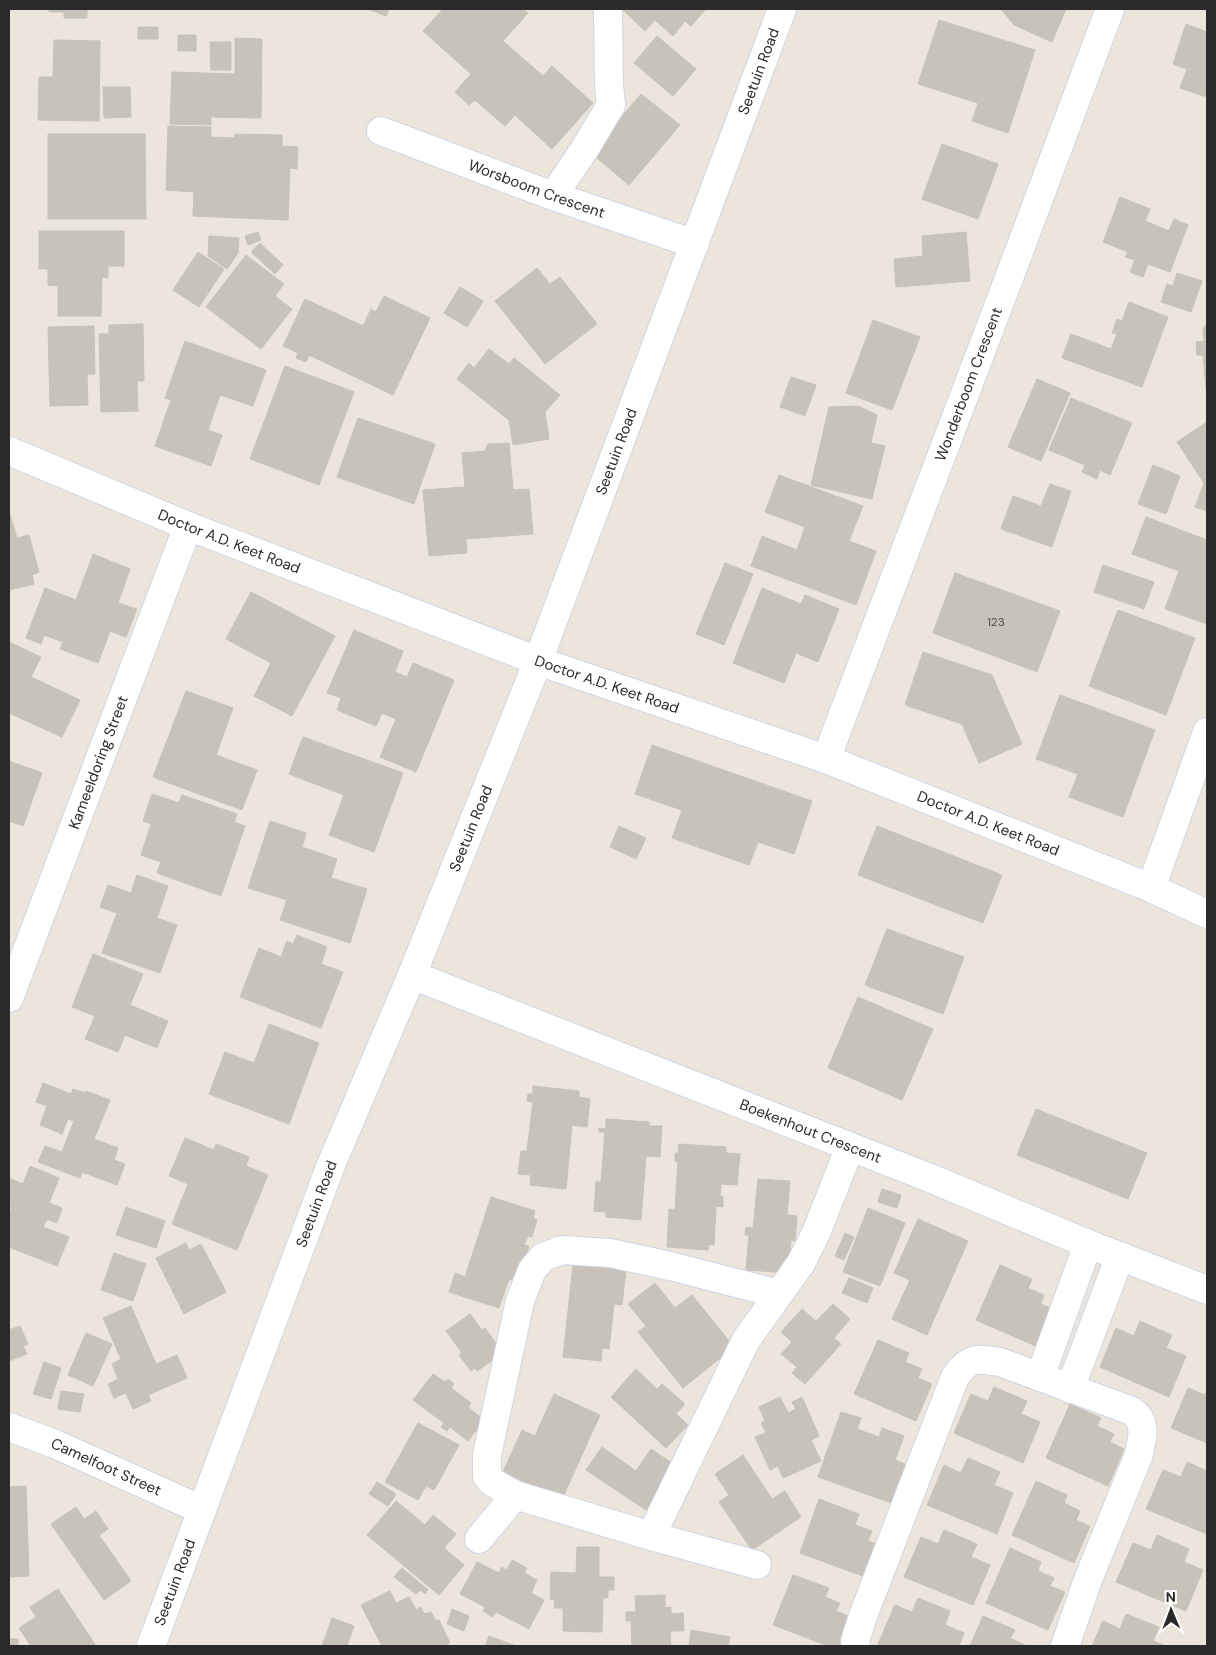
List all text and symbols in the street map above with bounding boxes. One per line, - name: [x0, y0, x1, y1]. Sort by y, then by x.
- street label: Seetuin Road: [733, 25, 784, 118]
- street label: Worsboom Crescent: [465, 155, 608, 223]
- street label: Wonderboom Crescent: [930, 304, 1007, 464]
- street label: Seetuin Road: [591, 405, 642, 498]
- street label: Doctor A.D. Keet Road: [155, 504, 303, 578]
- house number: 123: [987, 614, 1005, 630]
- street label: Doctor A.D. Keet Road: [532, 651, 682, 718]
- street label: Kameeldoring Street: [64, 693, 133, 832]
- street label: Seetuin Road: [445, 782, 497, 875]
- street label: Doctor A.D. Keet Road: [914, 786, 1062, 861]
- street label: Boekenhout Crescent: [737, 1094, 884, 1168]
- street label: Seetuin Road: [291, 1158, 342, 1250]
- street label: Camelfoot Street: [48, 1433, 165, 1500]
- street label: Seetuin Road: [149, 1536, 200, 1629]
- north arrow: [1146, 1585, 1196, 1635]
- text: N: [1166, 1588, 1176, 1606]

